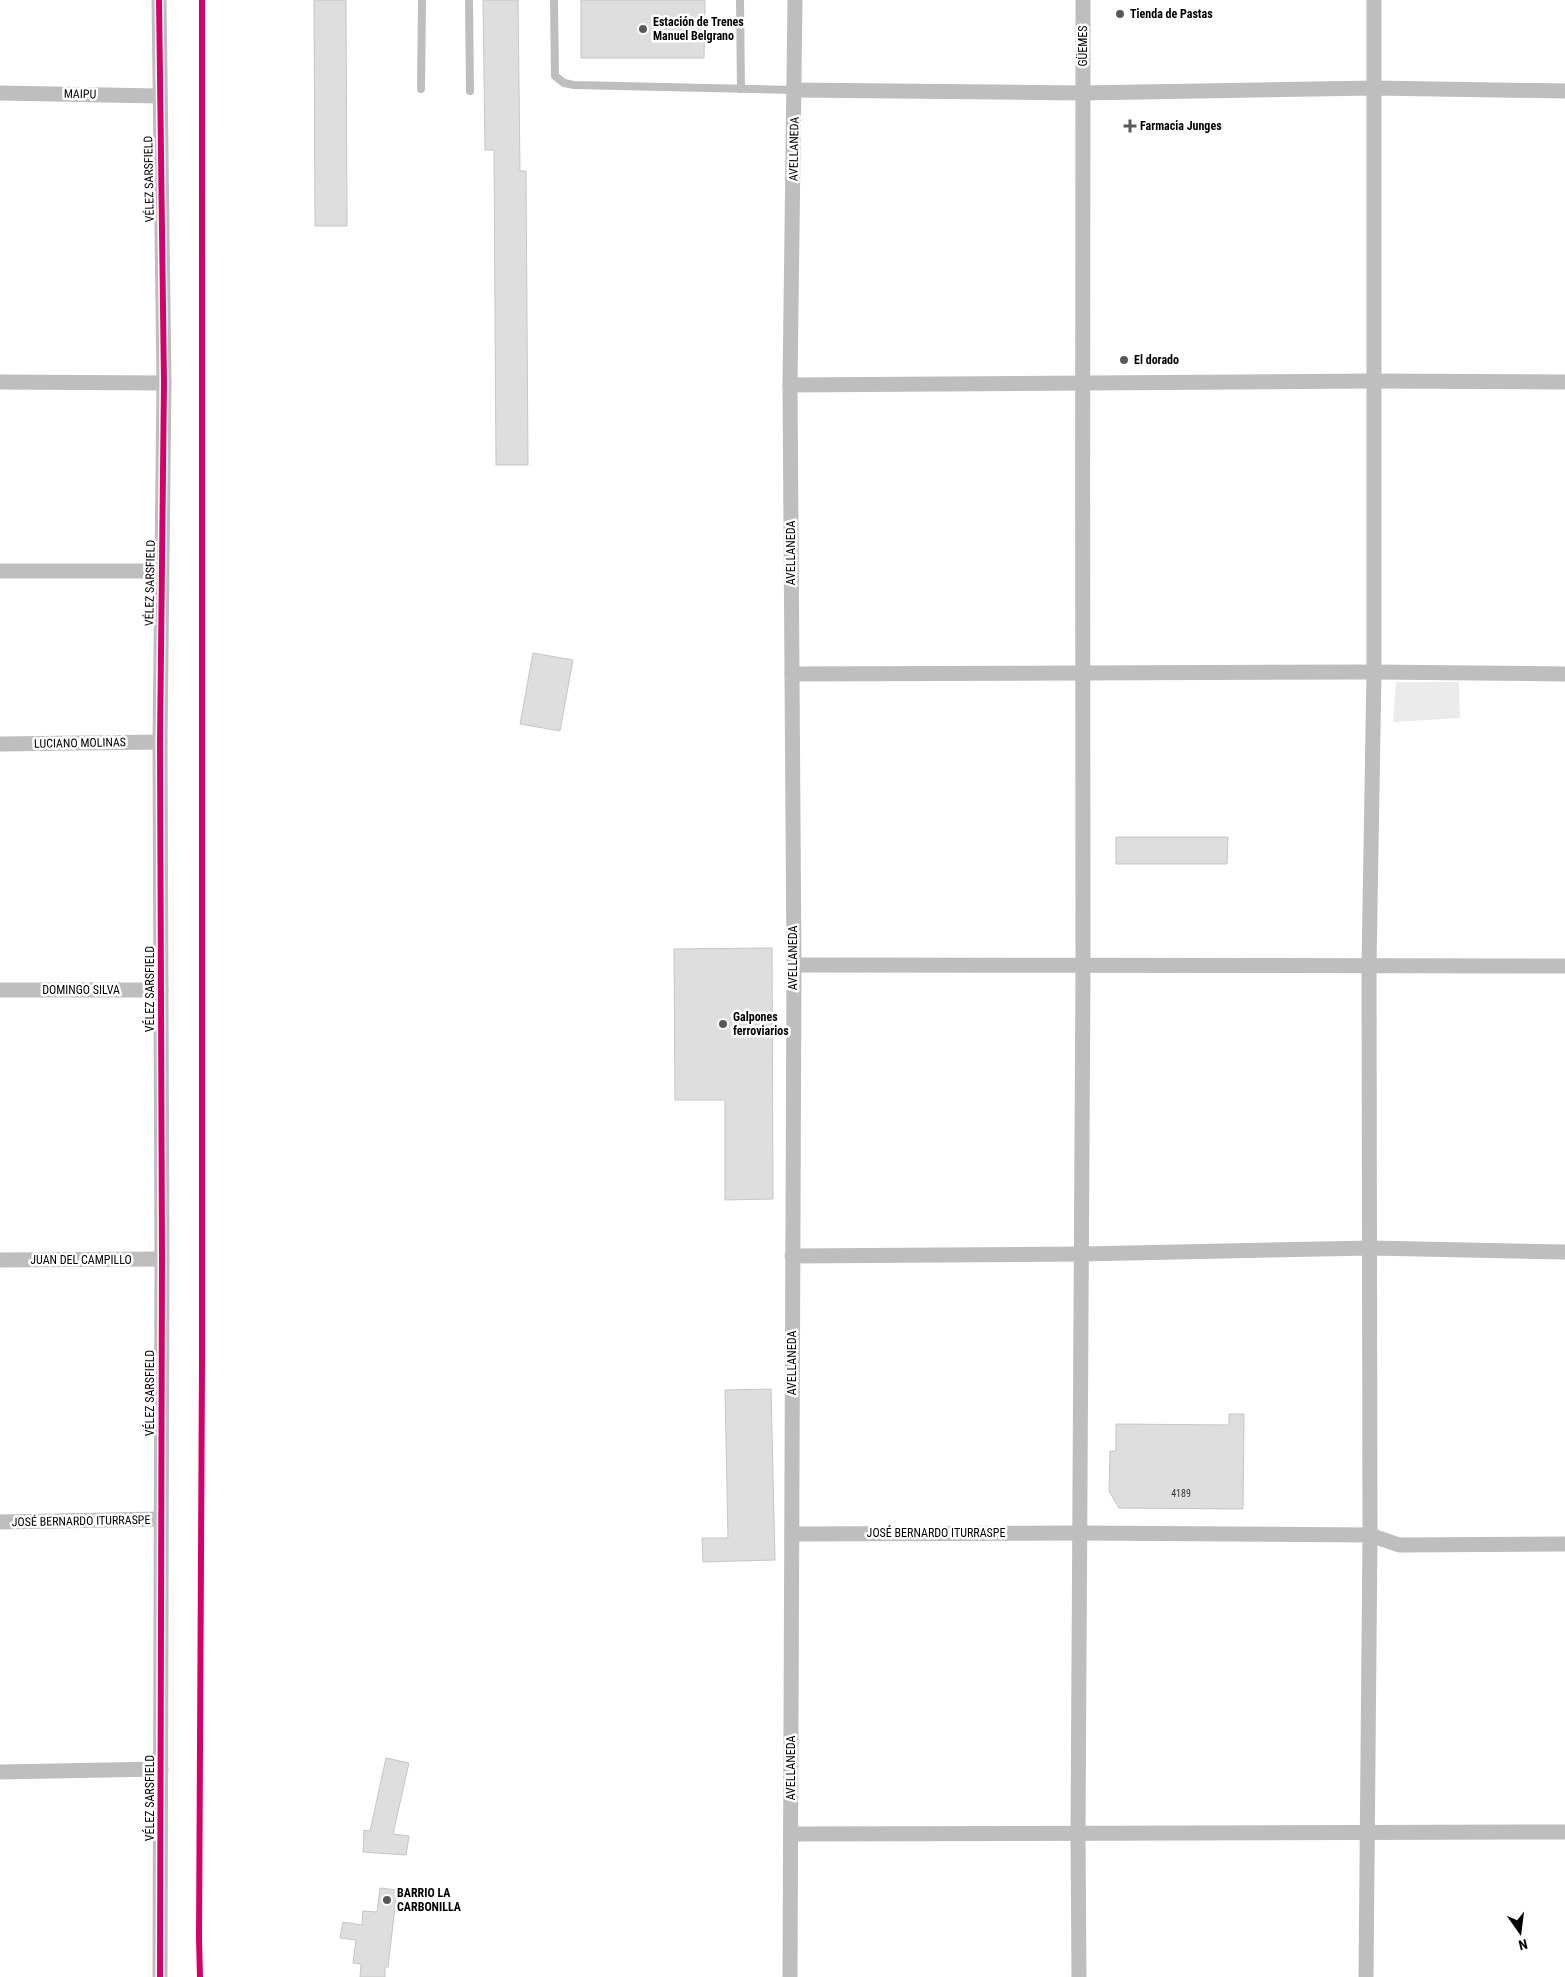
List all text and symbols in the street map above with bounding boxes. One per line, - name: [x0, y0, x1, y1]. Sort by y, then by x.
- place label: Tienda de Pastas: [1130, 7, 1213, 21]
- marker: Tienda de Pastas: [1114, 8, 1126, 20]
- place label: Estación de Trenes Manuel Belgrano: [653, 15, 744, 43]
- marker: Estación de Trenes Manuel Belgrano: [637, 23, 649, 35]
- street label: GÜEMES: [1075, 25, 1090, 67]
- street label: MAIPU: [64, 87, 97, 101]
- street label: AVELLANEDA: [786, 117, 802, 181]
- place label: Farmacia Junges: [1140, 119, 1222, 133]
- marker: Farmacia Junges: [1124, 120, 1136, 132]
- street label: VÉLEZ SARSFIELD: [140, 136, 157, 222]
- place label: El dorado: [1134, 353, 1179, 367]
- marker: El dorado: [1118, 354, 1130, 366]
- street label: AVELLANEDA: [784, 521, 798, 585]
- street label: VÉLEZ SARSFIELD: [141, 540, 158, 626]
- street label: LUCIANO MOLINAS: [34, 735, 126, 751]
- street label: AVELLANEDA: [786, 926, 800, 990]
- street label: VÉLEZ SARSFIELD: [142, 946, 157, 1032]
- street label: DOMINGO SILVA: [42, 983, 120, 997]
- place label: Galpones ferroviarios: [733, 1010, 789, 1038]
- marker: Galpones ferroviarios: [717, 1018, 729, 1030]
- street label: JUAN DEL CAMPILLO: [30, 1253, 132, 1267]
- street label: AVELLANEDA: [785, 1331, 799, 1395]
- street label: VÉLEZ SARSFIELD: [142, 1350, 157, 1436]
- house number: 4189: [1171, 1488, 1191, 1499]
- street label: JOSÉ BERNARDO ITURRASPE: [11, 1512, 151, 1529]
- street label: JOSÉ BERNARDO ITURRASPE: [867, 1525, 1005, 1540]
- street label: AVELLANEDA: [784, 1736, 798, 1800]
- street label: VÉLEZ SARSFIELD: [142, 1755, 157, 1841]
- place label: BARRIO LA CARBONILLA: [397, 1886, 462, 1914]
- marker: BARRIO LA CARBONILLA: [381, 1894, 393, 1906]
- north arrow: [1495, 1907, 1545, 1957]
- text: N: [1517, 1936, 1529, 1953]

